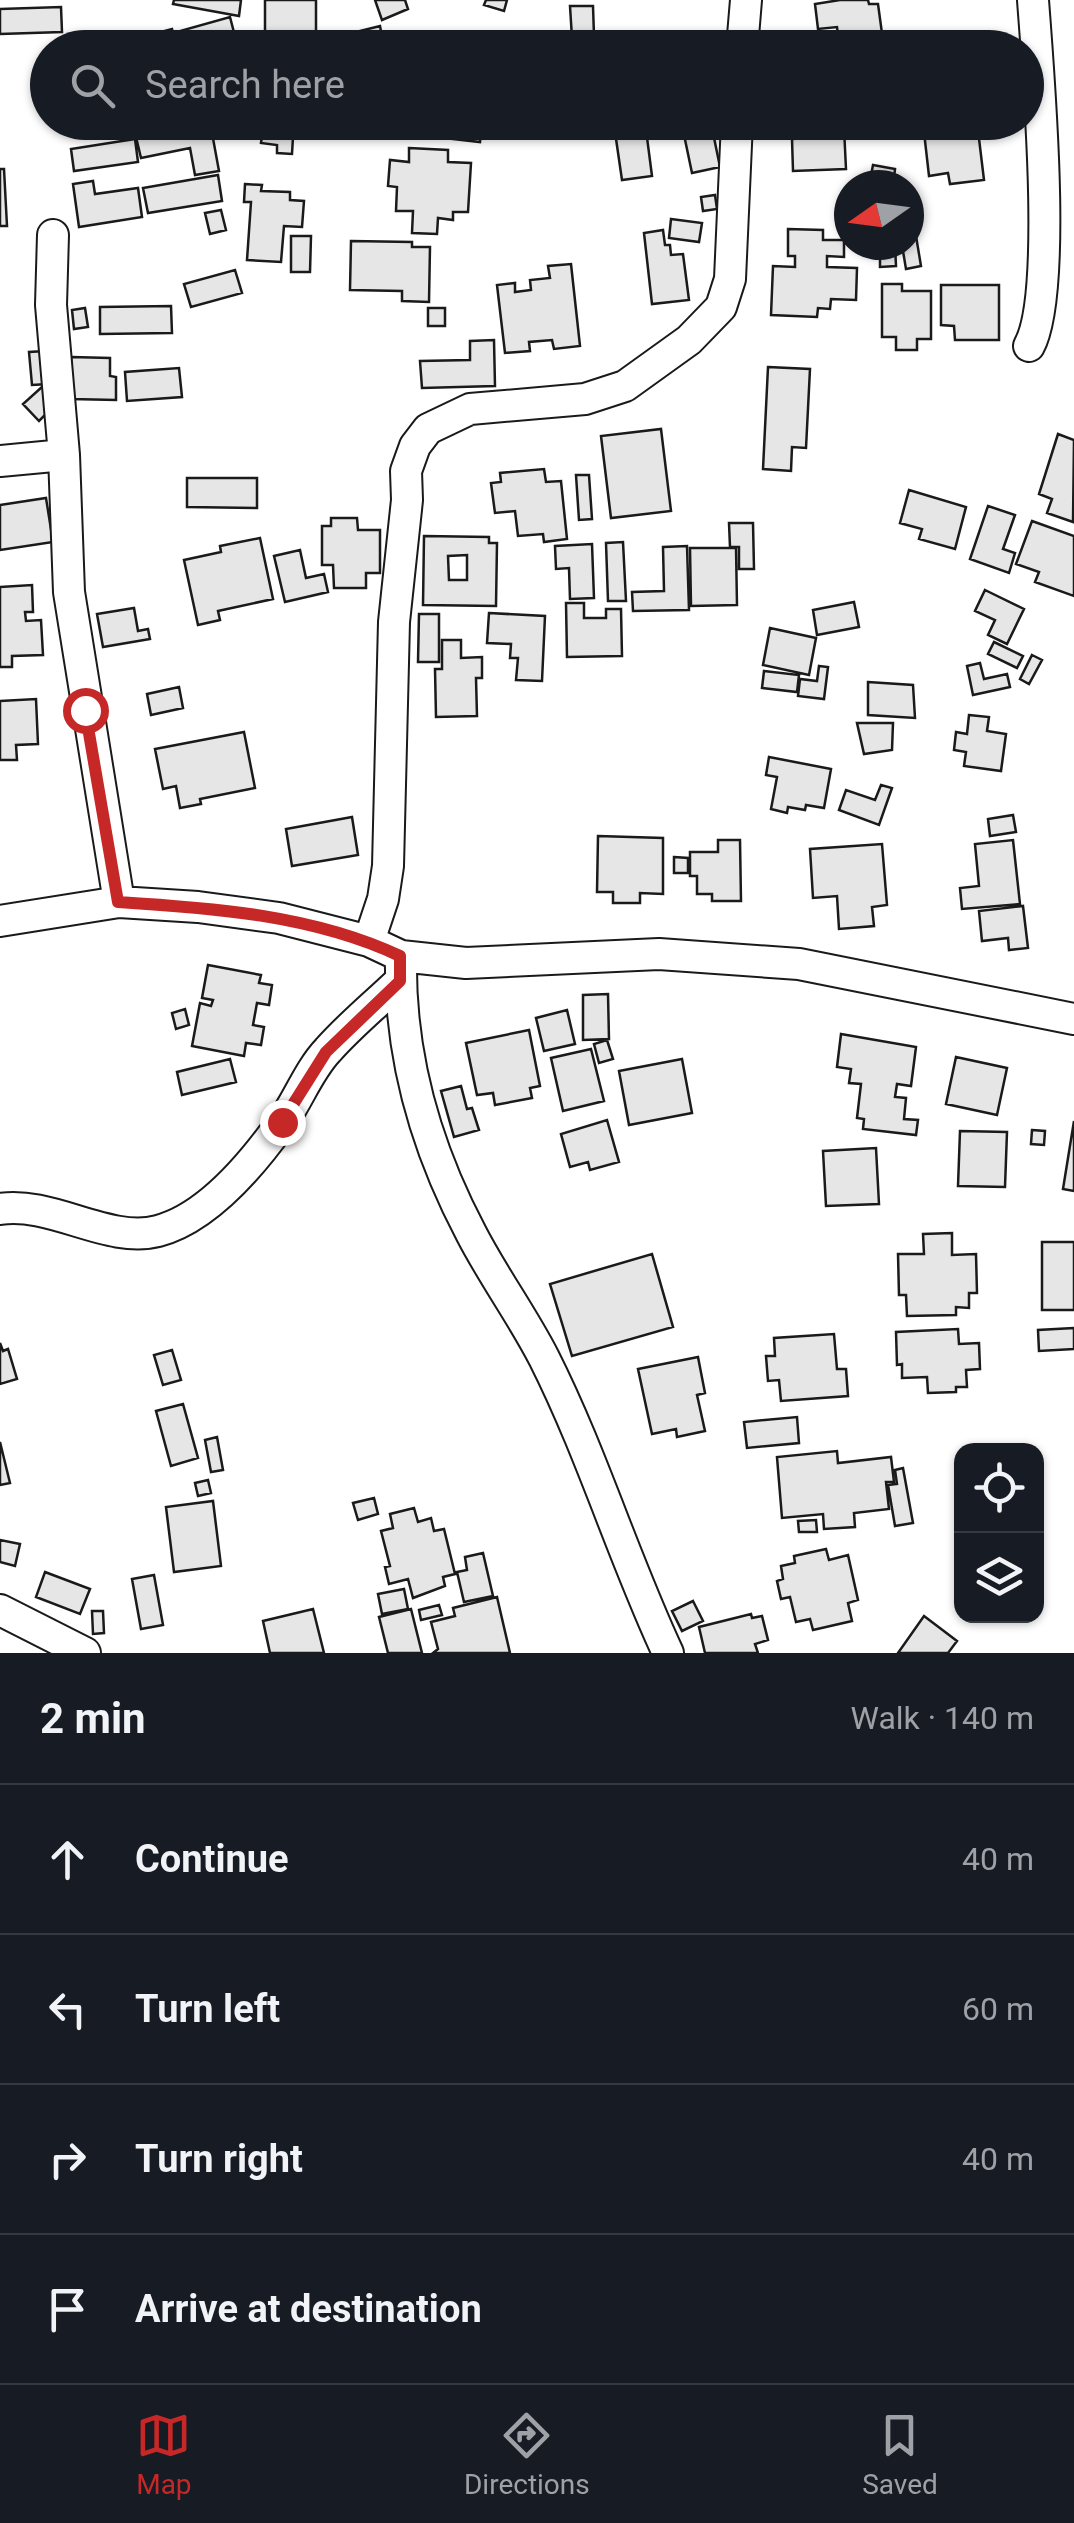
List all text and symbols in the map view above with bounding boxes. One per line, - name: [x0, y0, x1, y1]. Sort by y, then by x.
- search box: [30, 30, 1044, 140]
- icon: search: [65, 58, 120, 113]
- text: Search here: [145, 63, 345, 107]
- north arrow: [834, 170, 924, 260]
- route start: [63, 688, 109, 734]
- route end: [260, 1100, 306, 1146]
- map controls: [954, 1443, 1044, 1623]
- button: locate: [954, 1443, 1044, 1533]
- button: layers: [954, 1533, 1044, 1623]
- text: 2 min: [40, 1694, 146, 1743]
- text: Walk · 140 m: [851, 1699, 1034, 1737]
- icon: ahead: [40, 1832, 95, 1887]
- text: Continue: [135, 1837, 289, 1881]
- text: 40 m: [962, 1840, 1034, 1878]
- icon: left: [40, 1982, 95, 2037]
- text: Turn left: [135, 1987, 280, 2031]
- text: 60 m: [962, 1990, 1034, 2028]
- icon: right: [40, 2132, 95, 2187]
- text: Turn right: [135, 2137, 303, 2181]
- text: 40 m: [962, 2140, 1034, 2178]
- icon: arrive: [40, 2282, 95, 2337]
- text: Arrive at destination: [135, 2287, 482, 2331]
- tab: Map: [136, 2408, 192, 2501]
- tab: Directions: [464, 2408, 590, 2501]
- tab: Saved: [862, 2408, 938, 2501]

